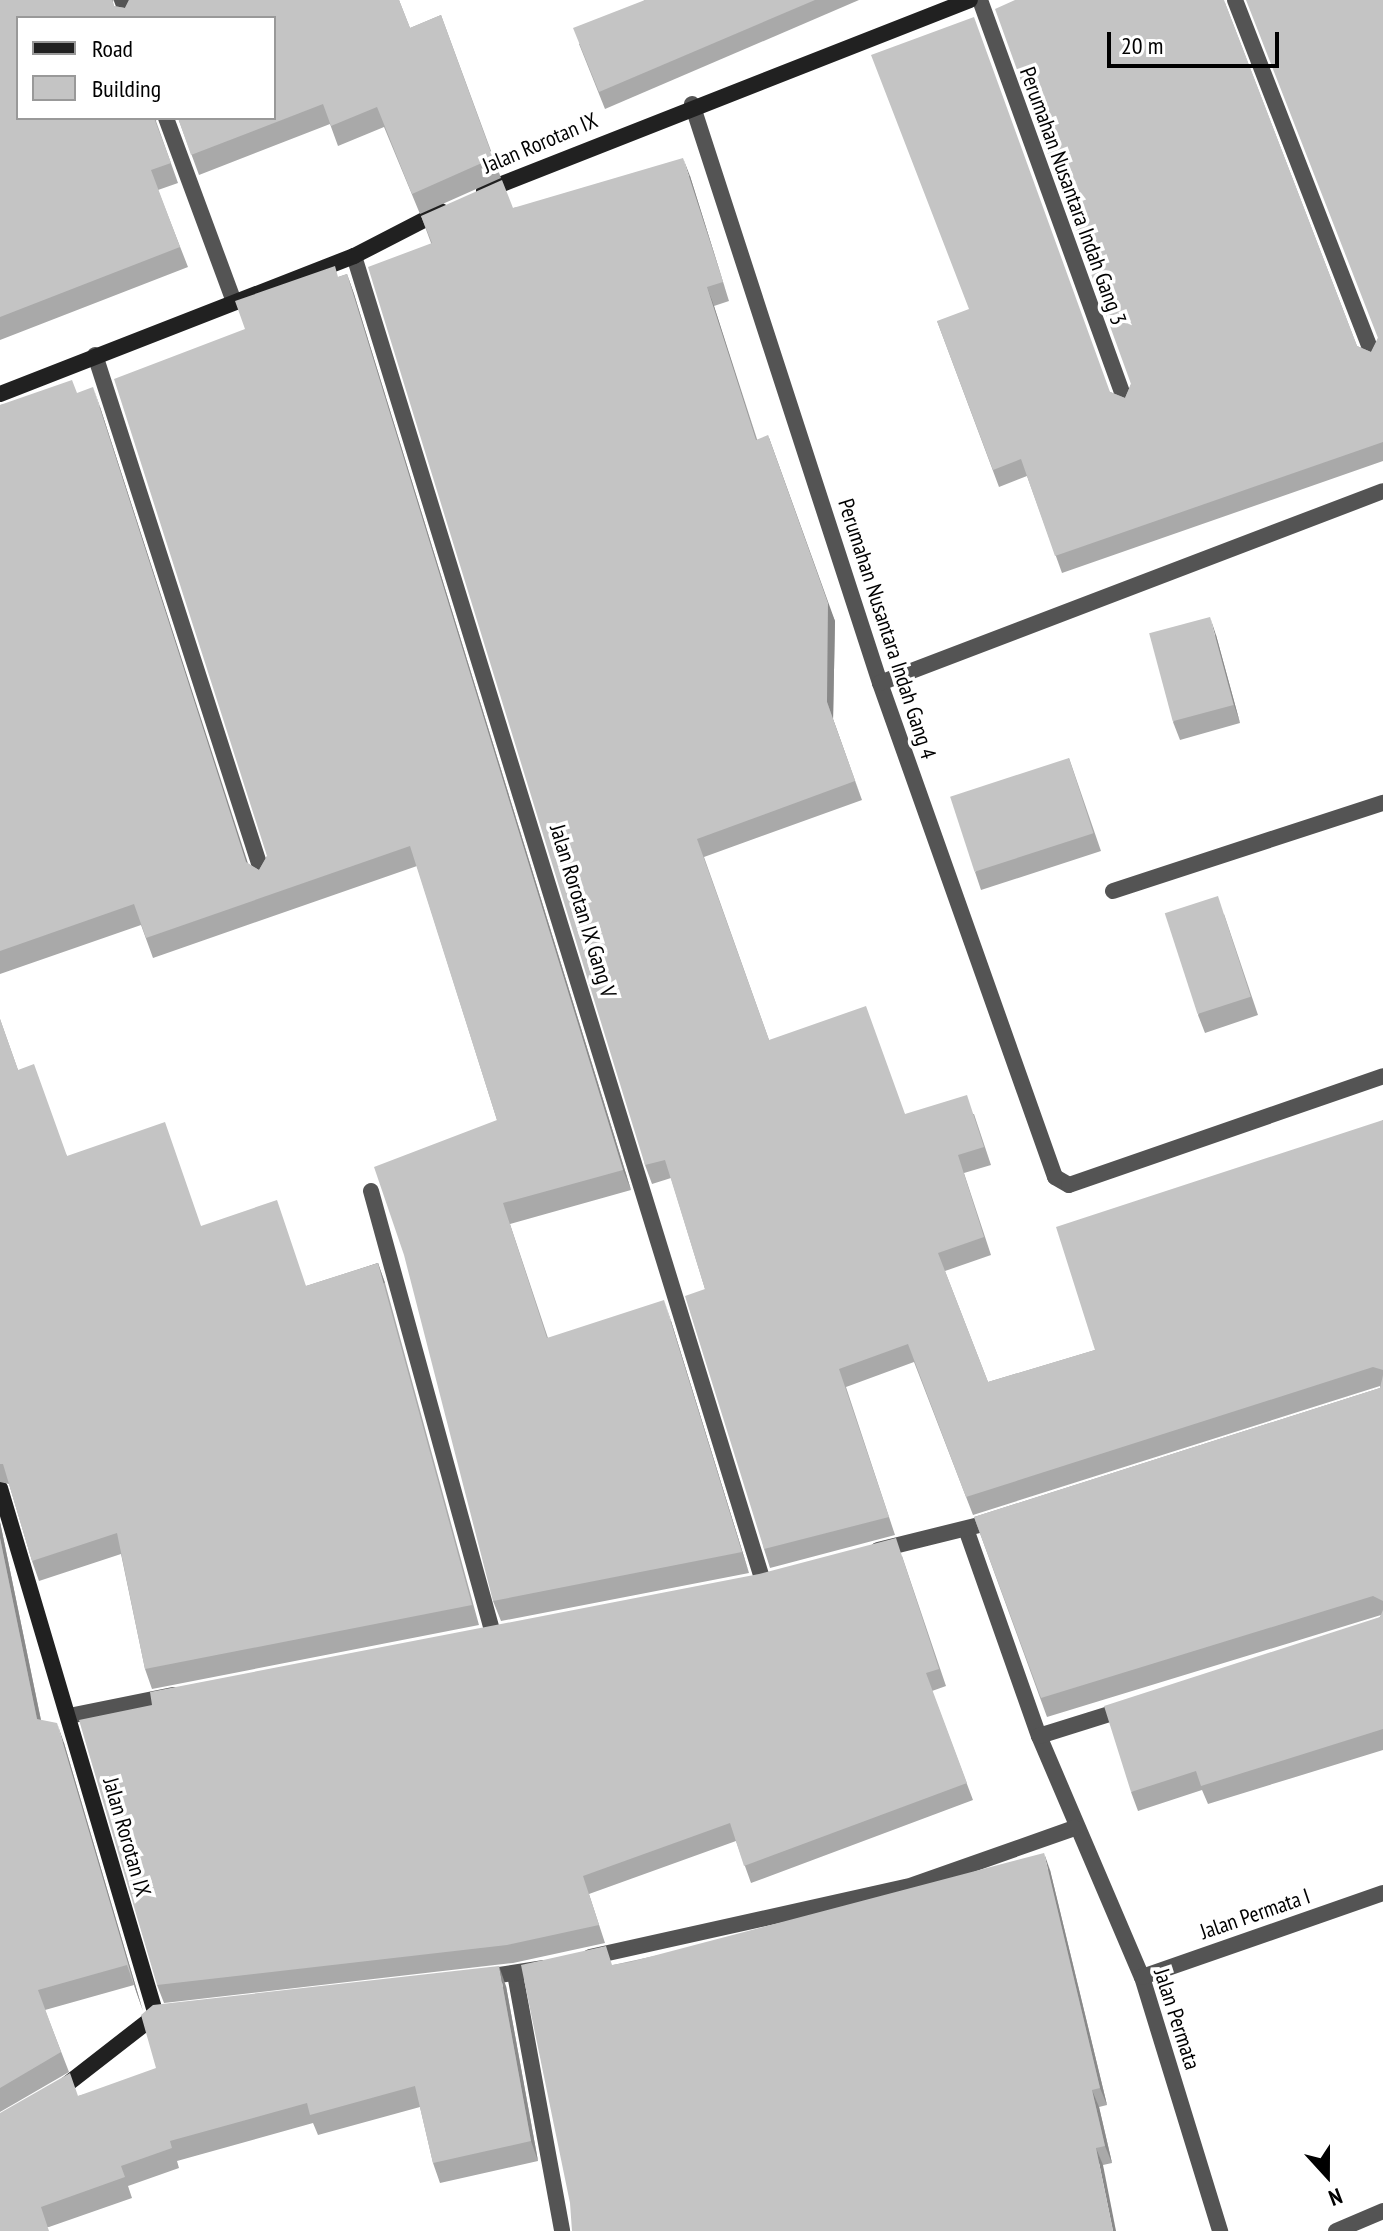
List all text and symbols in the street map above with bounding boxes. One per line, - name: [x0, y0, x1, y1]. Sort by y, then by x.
- legend: [16, 16, 276, 120]
- scale bar: [1111, 16, 1283, 66]
- text: 20 m: [1121, 30, 1163, 61]
- text: Road: [92, 33, 133, 64]
- street label: Perumahan Nusantara Indah Gang 3: [1014, 64, 1132, 328]
- text: Building: [92, 73, 161, 104]
- street label: Jalan Rorotan IX: [479, 107, 601, 179]
- street label: Perumahan Nusantara Indah Gang 4: [832, 495, 942, 763]
- street label: Jalan Rorotan IX Gang V: [544, 821, 622, 1001]
- street label: Jalan Rorotan IX: [97, 1775, 157, 1899]
- street label: Jalan Permata I: [1197, 1883, 1313, 1945]
- street label: Jalan Permata: [1148, 1965, 1206, 2073]
- north arrow: [1287, 2135, 1367, 2215]
- text: N: [1325, 2182, 1346, 2213]

